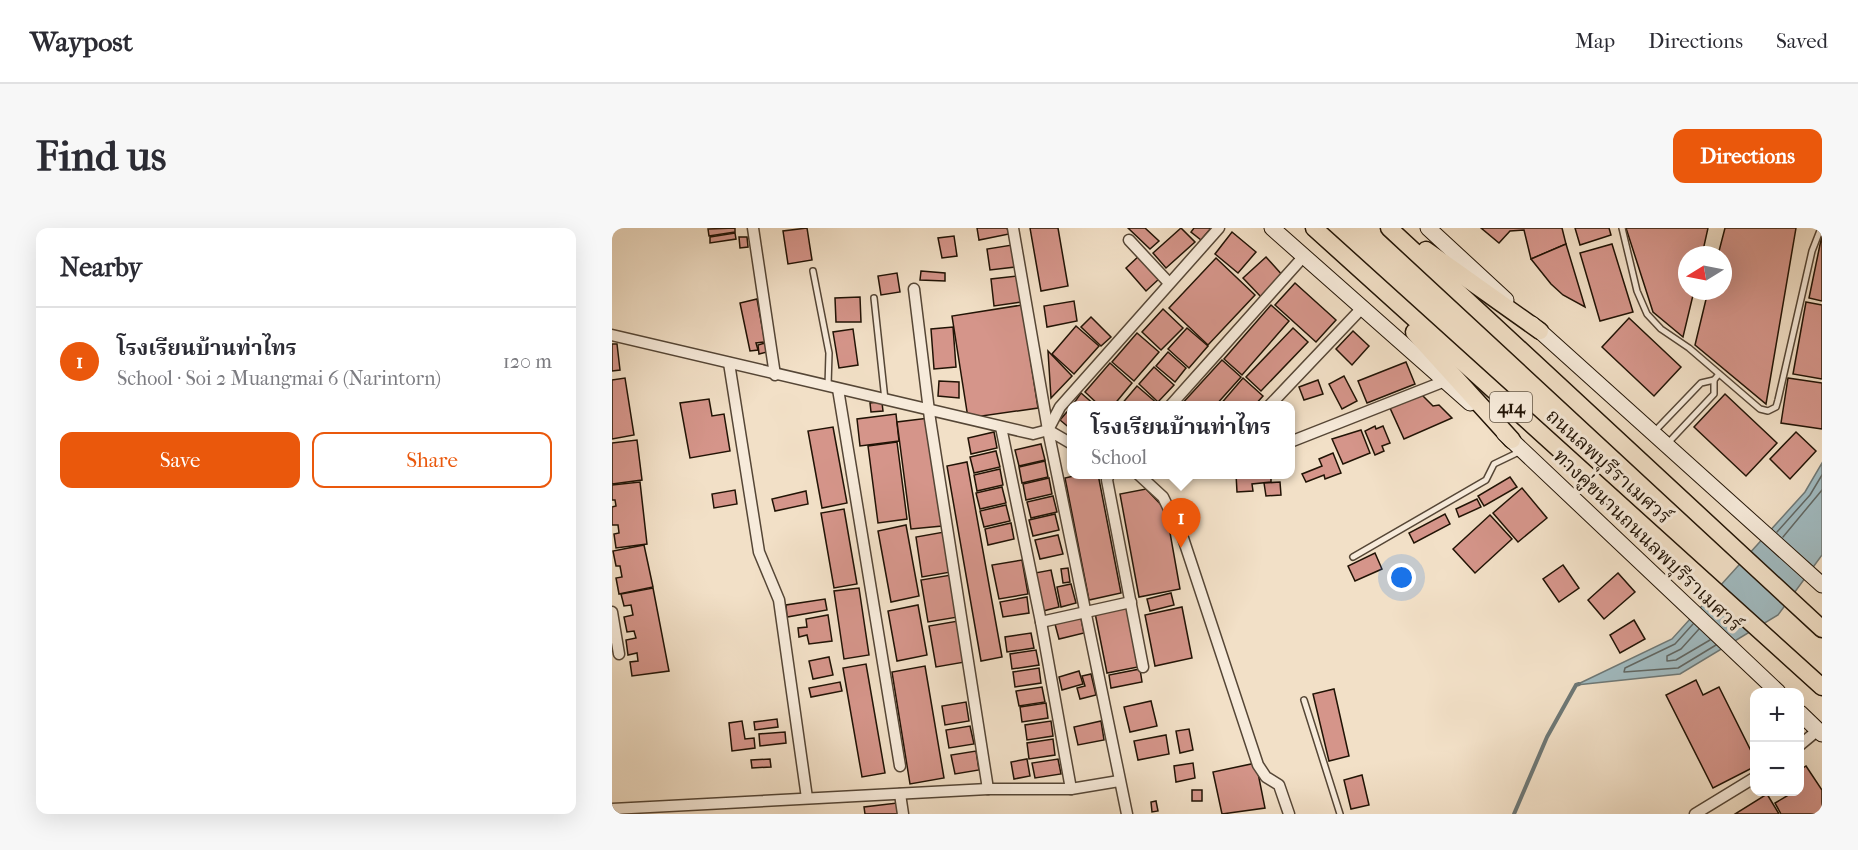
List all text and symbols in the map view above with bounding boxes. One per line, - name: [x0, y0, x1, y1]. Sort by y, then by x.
- text: Waypost: [30, 25, 133, 58]
- text: Map: [1575, 29, 1615, 53]
- text: Directions: [1648, 29, 1743, 53]
- text: Saved: [1776, 29, 1828, 53]
- button: Directions: [1673, 129, 1822, 183]
- text: Find us: [36, 132, 166, 181]
- north arrow: [1678, 246, 1732, 300]
- text: Nearby: [60, 252, 142, 283]
- text: โรงเรียนบ้านท่าไทร: [117, 335, 297, 361]
- text: 1: [76, 350, 83, 373]
- text: 120 m: [503, 350, 552, 373]
- text: School · Soi 2 Muangmai 6 (Narintorn): [117, 367, 441, 390]
- road number: 414: [1490, 392, 1532, 422]
- popup: [1067, 401, 1295, 479]
- street label: ถนนลพบุรีราเมศวร์: [1541, 404, 1677, 530]
- text: โรงเรียนบ้านท่าไทร: [1091, 414, 1271, 440]
- button: Save: [60, 432, 300, 488]
- button: Share: [312, 432, 552, 488]
- street label: ทางคู่ขนานถนนลพบุรีราเมศวร์: [1548, 444, 1747, 638]
- text: School: [1091, 446, 1147, 469]
- pin: 1: [1162, 498, 1200, 548]
- your location: [1387, 563, 1416, 592]
- map controls: [1750, 688, 1804, 796]
- button: +: [1750, 688, 1804, 742]
- button: −: [1750, 742, 1804, 796]

